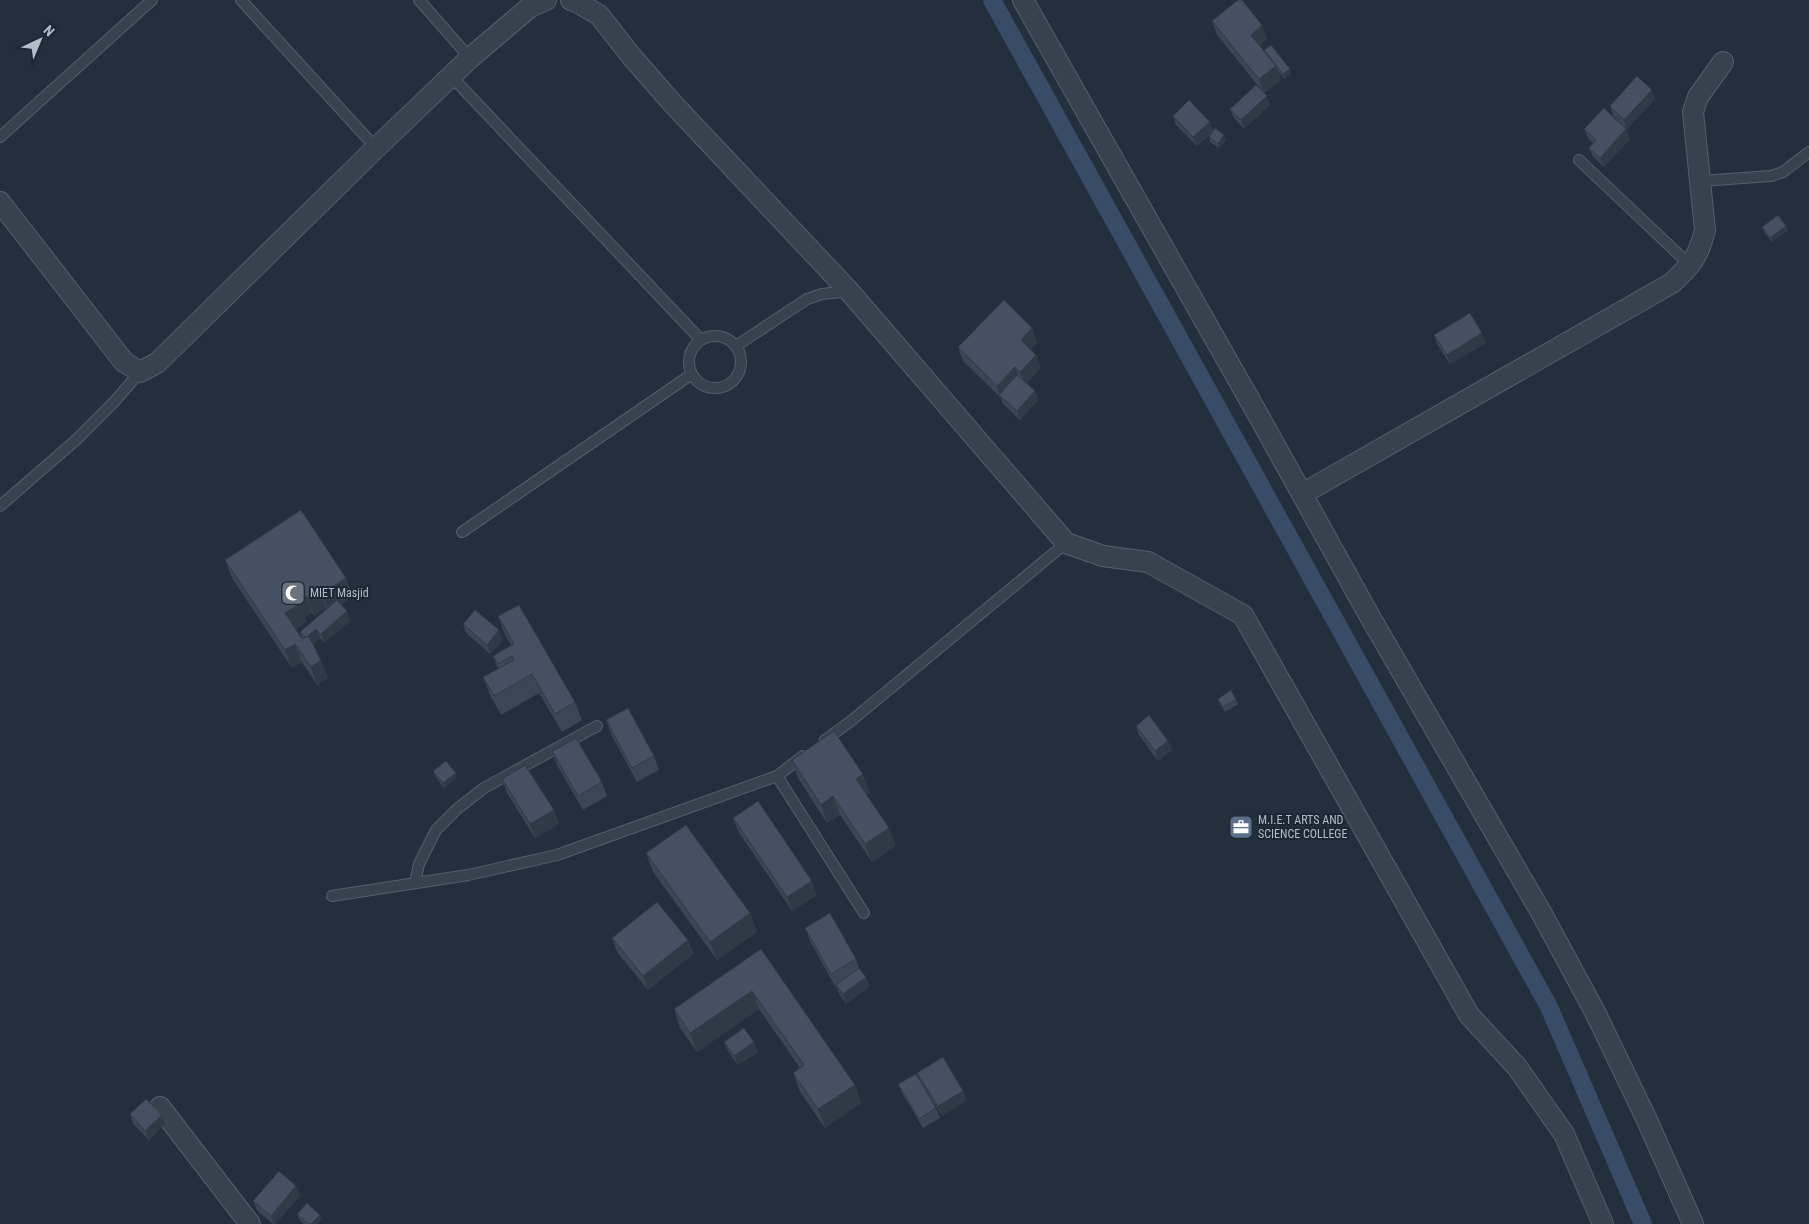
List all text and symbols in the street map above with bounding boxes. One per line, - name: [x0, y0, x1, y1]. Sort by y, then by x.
- north arrow: [15, 15, 65, 65]
- text: N: [40, 22, 58, 39]
- mosque icon: MIET Masjid: [280, 580, 306, 606]
- place label: MIET Masjid: [310, 586, 369, 600]
- place label: M.I.E.T ARTS AND SCIENCE COLLEGE: [1258, 813, 1347, 841]
- office icon: M.I.E.T ARTS AND SCIENCE COLLEGE: [1228, 814, 1254, 840]

